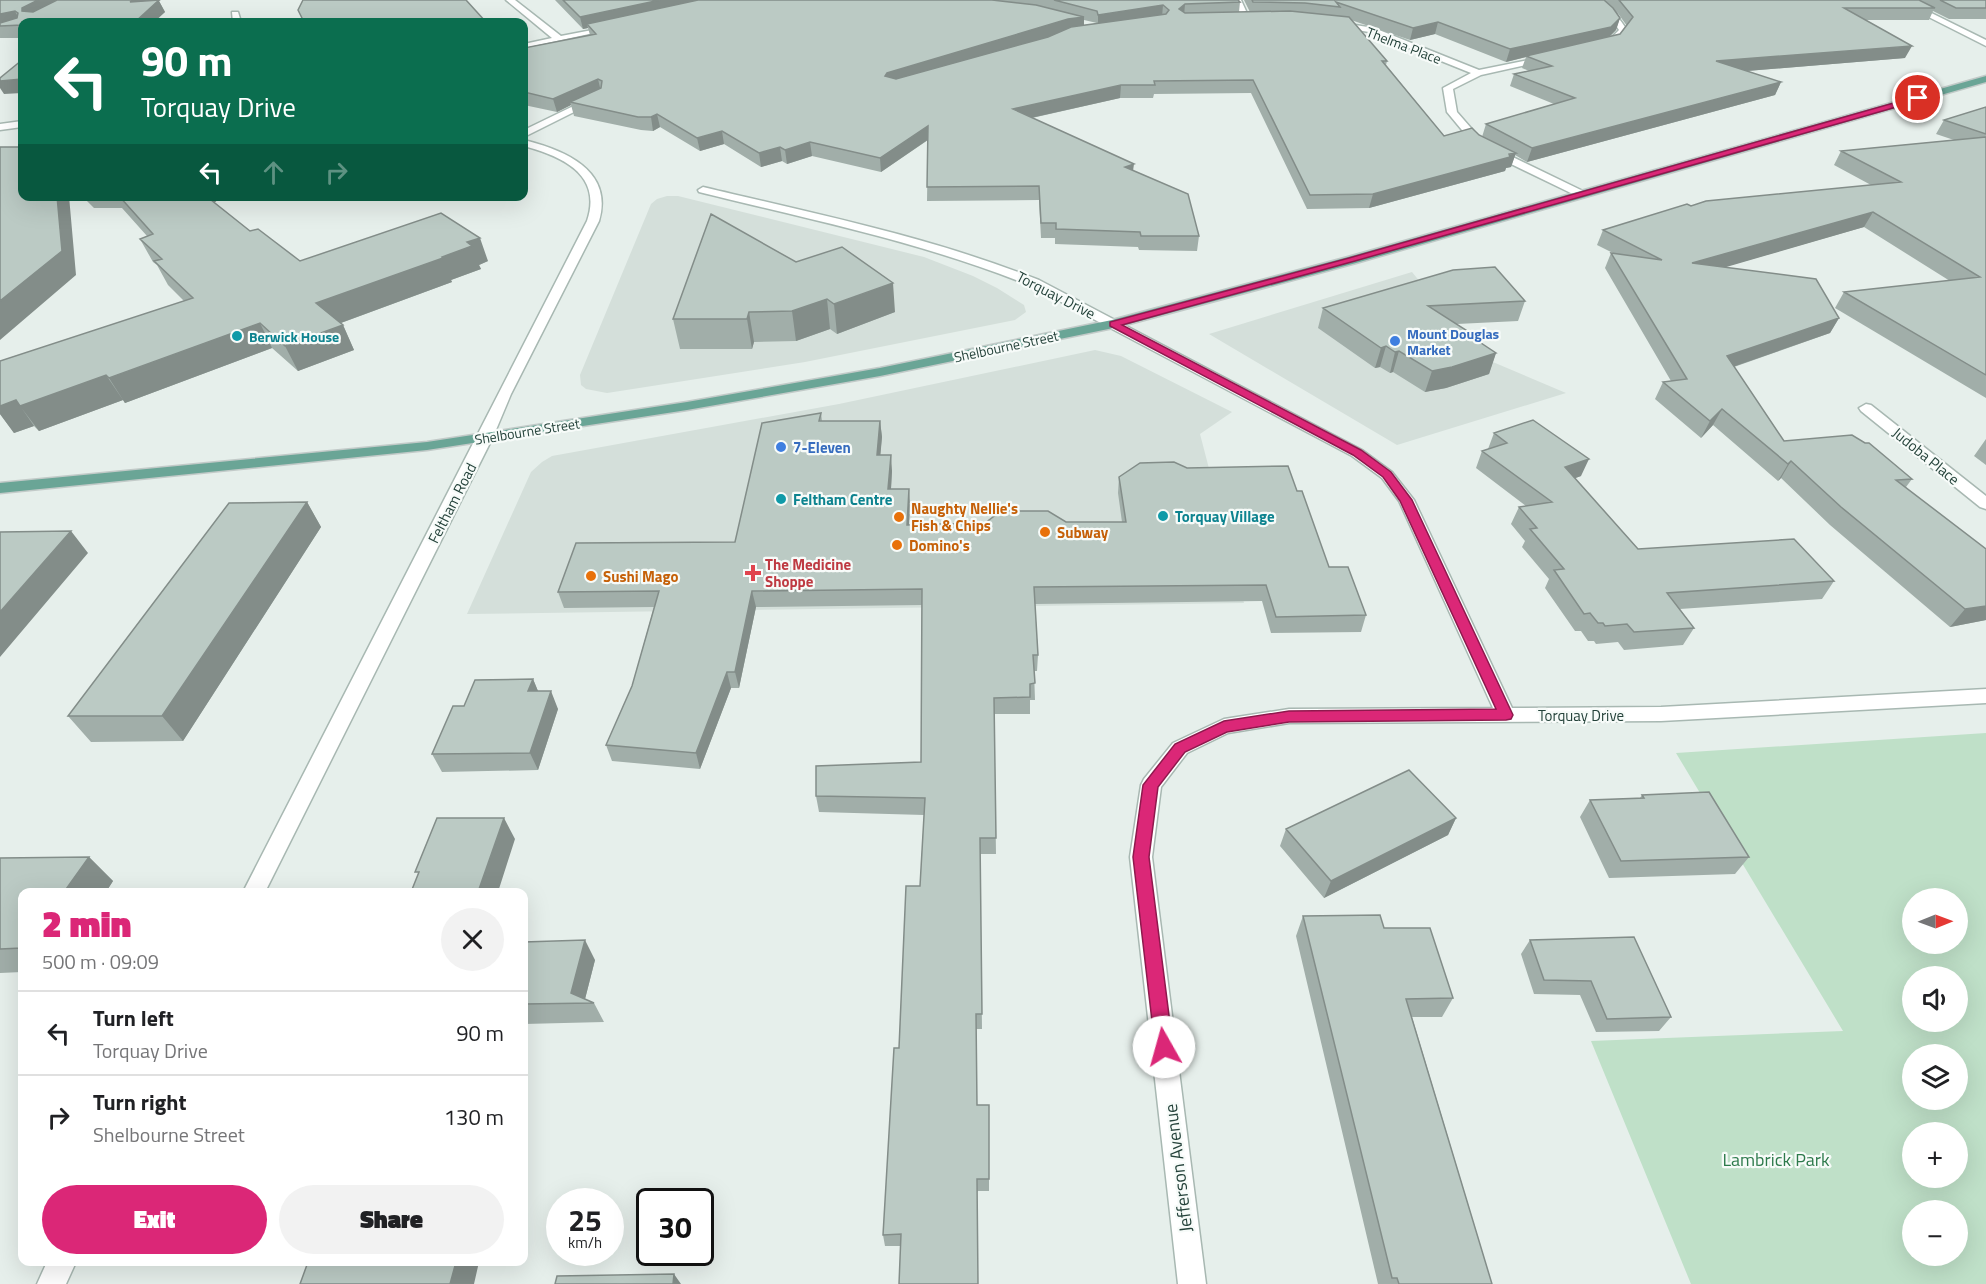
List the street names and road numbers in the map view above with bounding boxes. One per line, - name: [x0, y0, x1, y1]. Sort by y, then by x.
- street label: Thelma Place: [1364, 21, 1444, 69]
- street label: Torquay Drive: [1012, 265, 1100, 325]
- street label: Shelbourne Street: [952, 325, 1060, 367]
- street label: Shelbourne Street: [473, 412, 581, 450]
- street label: Judoba Place: [1887, 422, 1965, 490]
- street label: Feltham Road: [422, 459, 482, 547]
- street label: Torquay Drive: [1538, 704, 1624, 727]
- street label: Jefferson Avenue: [1157, 1102, 1199, 1234]

